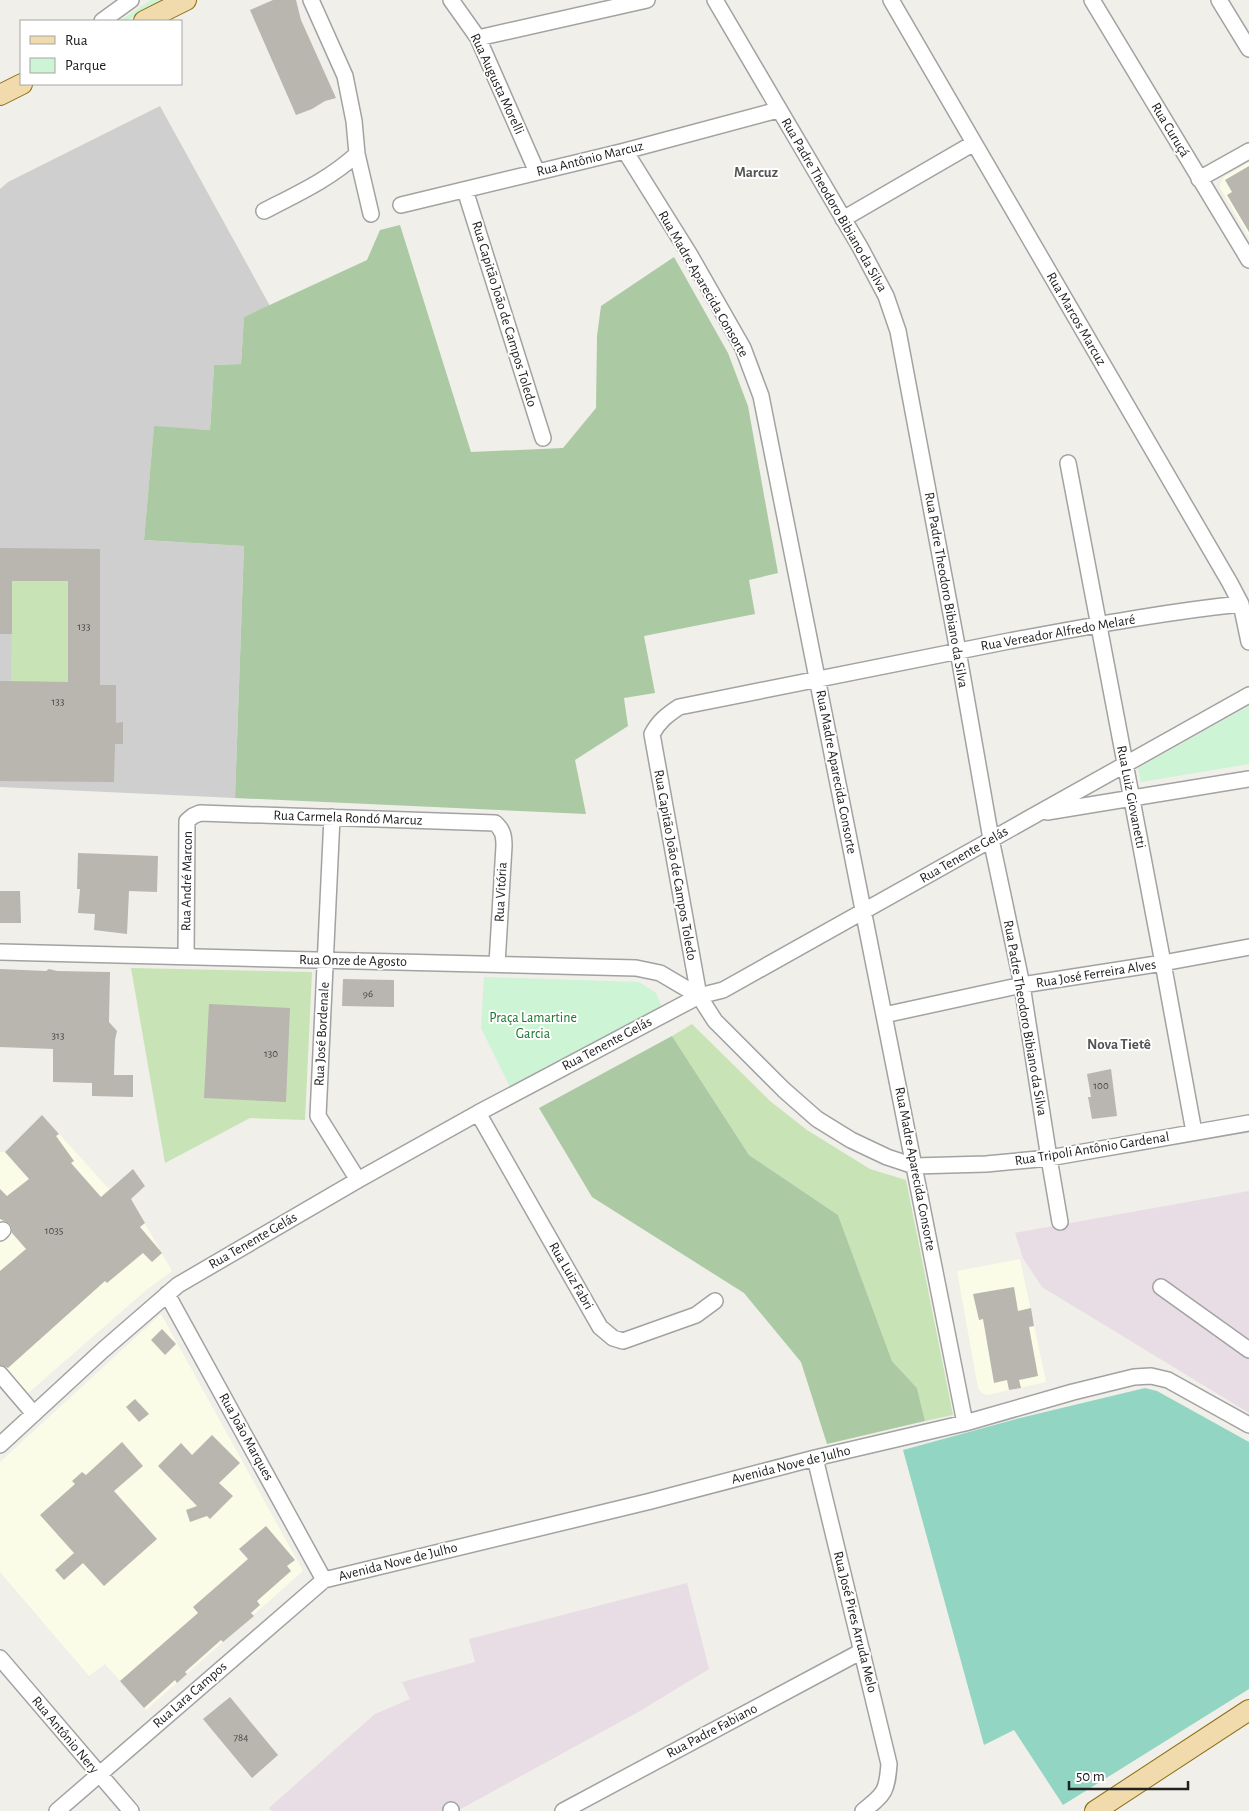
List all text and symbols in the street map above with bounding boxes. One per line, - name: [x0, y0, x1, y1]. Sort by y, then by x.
- legend: [20, 20, 182, 85]
- street label: Rua Augusta Morelli: [468, 31, 526, 137]
- text: Rua: [65, 33, 88, 48]
- text: Parque: [65, 58, 106, 73]
- street label: Rua Curuçá: [1148, 100, 1192, 160]
- street label: Rua Padre Theodoro Bibiano da Silva: [778, 116, 890, 295]
- street label: Rua Antônio Marcuz: [535, 139, 645, 179]
- district label: Marcuz: [734, 165, 778, 180]
- street label: Rua Madre Aparecida Consorte: [655, 208, 751, 360]
- street label: Rua Capitão João de Campos Toledo: [469, 219, 539, 409]
- street label: Rua Marcos Marcuz: [1044, 270, 1108, 368]
- street label: Rua Padre Theodoro Bibiano da Silva: [922, 491, 970, 689]
- street label: Rua Vereador Alfredo Melaré: [980, 613, 1136, 653]
- house number: 133: [78, 621, 91, 632]
- street label: Rua Madre Aparecida Consorte: [813, 689, 859, 855]
- house number: 133: [52, 696, 65, 707]
- street label: Rua Luiz Giovanetti: [1114, 744, 1148, 850]
- street label: Rua Capitão João de Campos Toledo: [651, 768, 699, 962]
- street label: Rua Carmela Rondó Marcuz: [273, 808, 423, 828]
- street label: Rua Tenente Gelás: [917, 824, 1011, 886]
- street label: Rua André Marcon: [179, 831, 195, 931]
- street label: Rua Vitória: [492, 861, 510, 922]
- street label: Rua Padre Theodoro Bibiano da Silva: [1001, 919, 1049, 1117]
- street label: Rua Onze de Agosto: [299, 953, 407, 969]
- street label: Rua José Ferreira Alves: [1035, 958, 1157, 990]
- street label: Rua José Bordenale: [312, 982, 332, 1086]
- house number: 96: [363, 988, 373, 999]
- park label: Praça Lamartine Garcia: [489, 1011, 577, 1041]
- street label: Rua Tenente Gelás: [560, 1014, 654, 1074]
- house number: 313: [52, 1030, 65, 1041]
- district label: Nova Tietê: [1087, 1037, 1151, 1052]
- house number: 130: [264, 1048, 278, 1059]
- house number: 100: [1093, 1080, 1109, 1091]
- street label: Rua Madre Aparecida Consorte: [892, 1086, 938, 1252]
- street label: Rua Tripoli Antônio Gardenal: [1014, 1130, 1170, 1168]
- street label: Rua Tenente Gelás: [206, 1210, 300, 1272]
- house number: 1035: [45, 1225, 64, 1236]
- street label: Rua Luiz Fabri: [546, 1240, 596, 1312]
- street label: Rua João Marques: [216, 1391, 276, 1483]
- street label: Avenida Nove de Julho: [730, 1443, 852, 1487]
- street label: Avenida Nove de Julho: [337, 1540, 459, 1584]
- street label: Rua José Pires Arruda Melo: [831, 1550, 879, 1694]
- street label: Rua Lara Campos: [150, 1659, 230, 1731]
- street label: Rua Antônio Nery: [29, 1694, 101, 1776]
- street label: Rua Padre Fabiano: [664, 1701, 760, 1761]
- house number: 784: [233, 1732, 249, 1743]
- scale bar: [1069, 1758, 1188, 1790]
- text: 50 m: [1076, 1769, 1105, 1784]

